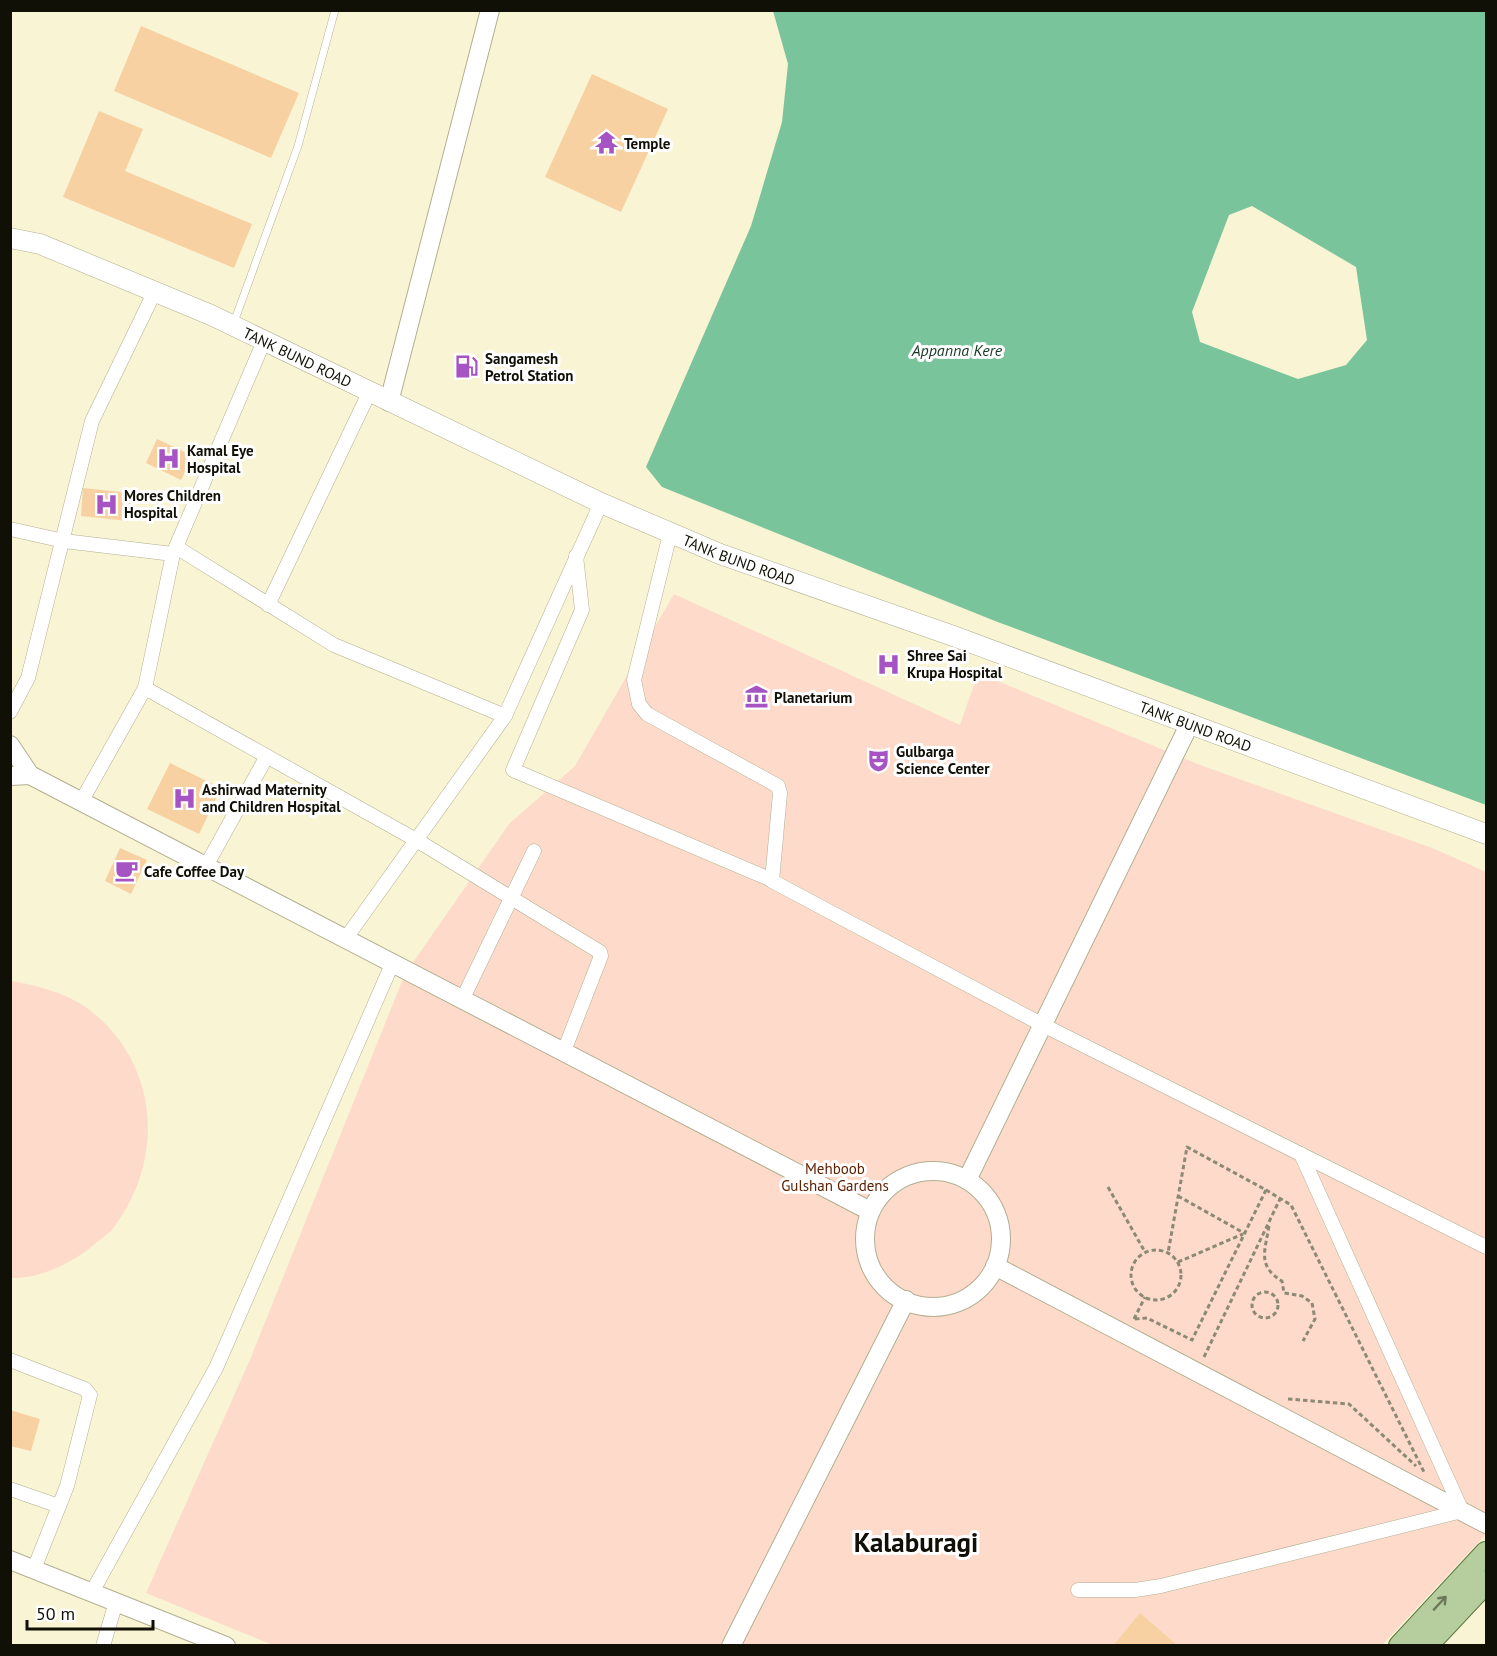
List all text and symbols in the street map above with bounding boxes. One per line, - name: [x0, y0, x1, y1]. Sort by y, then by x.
- temple icon: Temple: [593, 130, 619, 156]
- place label: Temple: [624, 134, 671, 153]
- street label: TANK BUND ROAD: [240, 323, 355, 391]
- water label: Appanna Kere: [911, 340, 1003, 360]
- place label: Sangamesh Petrol Station: [485, 349, 574, 385]
- fuel station icon: Sangamesh Petrol Station: [454, 354, 480, 380]
- place label: Kamal Eye Hospital: [187, 441, 254, 477]
- hospital icon: Kamal Eye Hospital: [156, 446, 182, 472]
- place label: Mores Children Hospital: [124, 486, 221, 522]
- hospital icon: Mores Children Hospital: [93, 491, 119, 517]
- street label: TANK BUND ROAD: [680, 530, 798, 589]
- place label: Shree Sai Krupa Hospital: [907, 646, 1003, 682]
- hospital icon: Shree Sai Krupa Hospital: [876, 651, 902, 677]
- museum icon: Planetarium: [743, 684, 769, 710]
- place label: Planetarium: [774, 688, 852, 707]
- street label: TANK BUND ROAD: [1137, 697, 1254, 756]
- place label: Gulbarga Science Center: [896, 742, 990, 778]
- theatre icon: Gulbarga Science Center: [865, 747, 891, 773]
- place label: Ashirwad Maternity and Children Hospital: [202, 780, 341, 816]
- hospital icon: Ashirwad Maternity and Children Hospital: [171, 785, 197, 811]
- cafe icon: Cafe Coffee Day: [113, 858, 139, 884]
- place label: Cafe Coffee Day: [144, 862, 245, 881]
- park label: Mehboob Gulshan Gardens: [781, 1159, 889, 1195]
- district label: Kalaburagi: [854, 1525, 978, 1559]
- scale bar: [27, 1593, 153, 1631]
- one-way arrow: [1433, 1595, 1447, 1610]
- text: 50 m: [36, 1602, 75, 1625]

